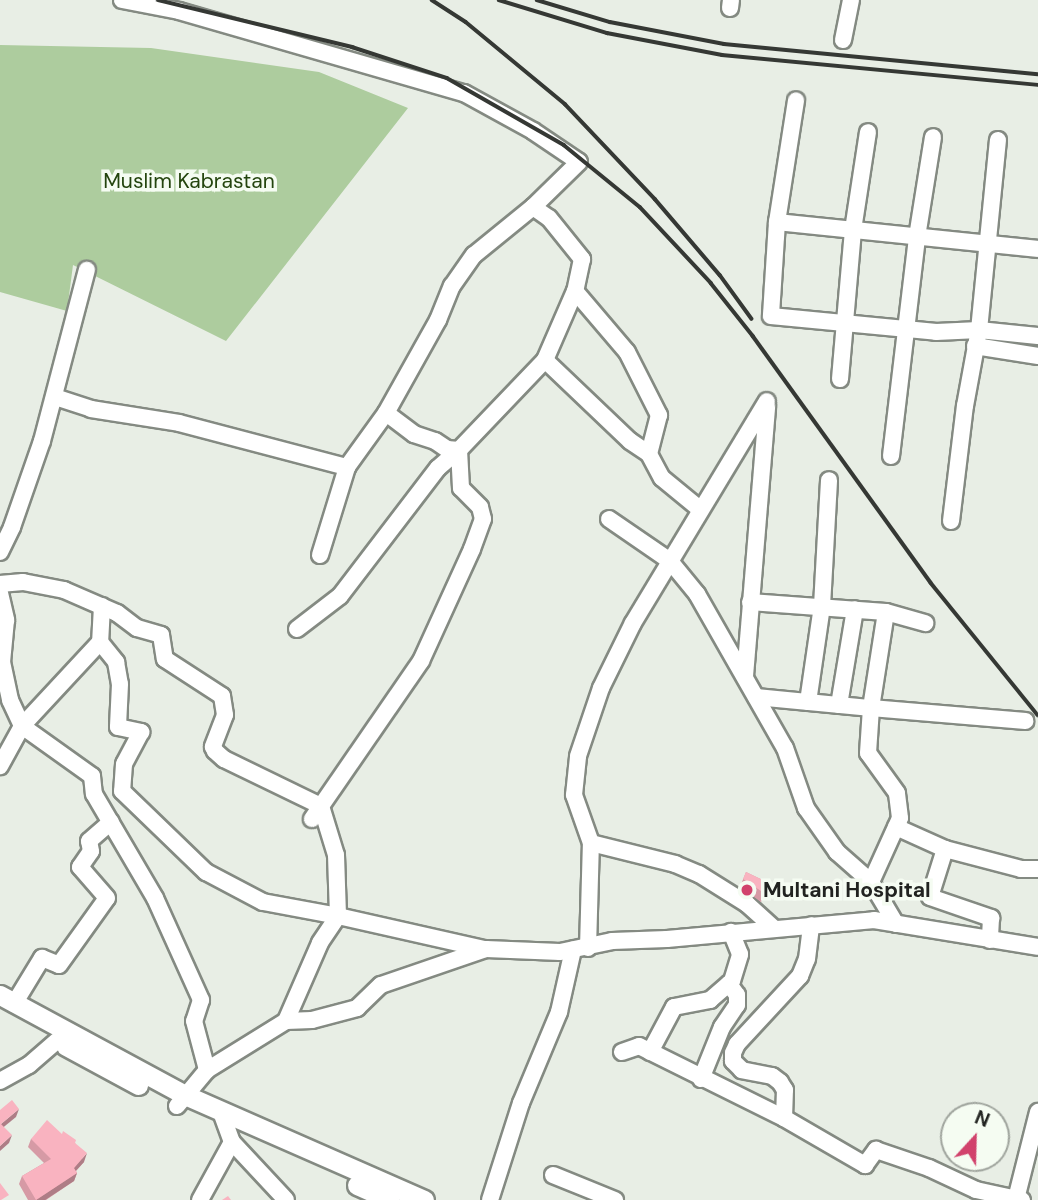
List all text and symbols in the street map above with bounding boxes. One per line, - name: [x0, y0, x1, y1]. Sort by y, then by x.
- park label: Muslim Kabrastan: [103, 168, 275, 194]
- place label: Multani Hospital: [763, 877, 931, 903]
- marker: Multani Hospital: [737, 880, 757, 900]
- north arrow: [940, 1102, 1010, 1172]
- text: N: [971, 1105, 993, 1133]

